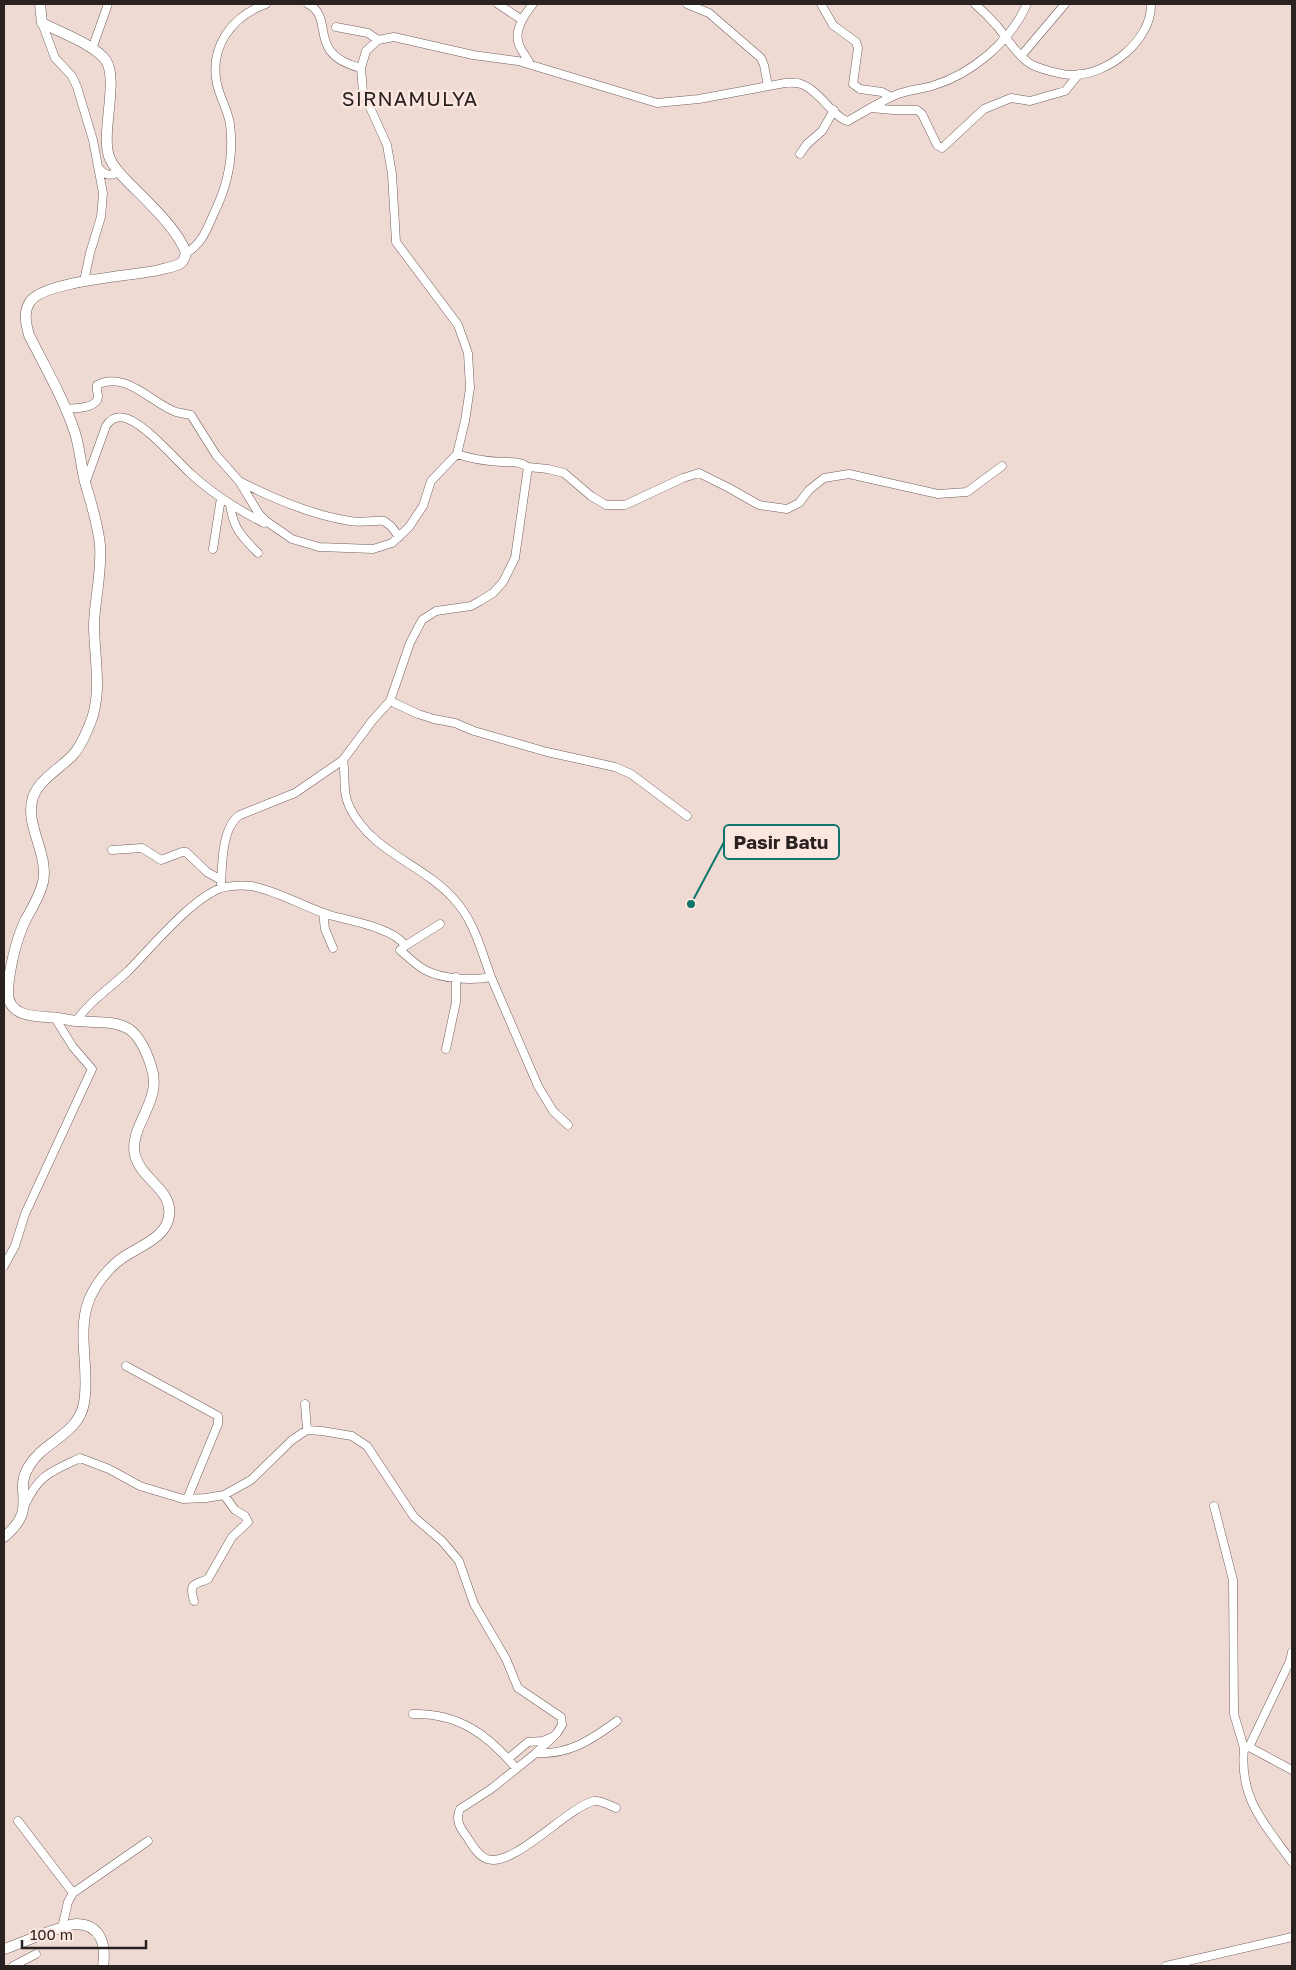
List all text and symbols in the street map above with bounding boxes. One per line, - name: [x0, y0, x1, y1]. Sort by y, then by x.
- district label: SIRNAMULYA: [342, 86, 478, 110]
- callout: Pasir Batu: [724, 825, 839, 859]
- text: Pasir Batu: [734, 830, 828, 853]
- scale bar: [22, 1918, 146, 1950]
- text: 100 m: [30, 1925, 73, 1943]

